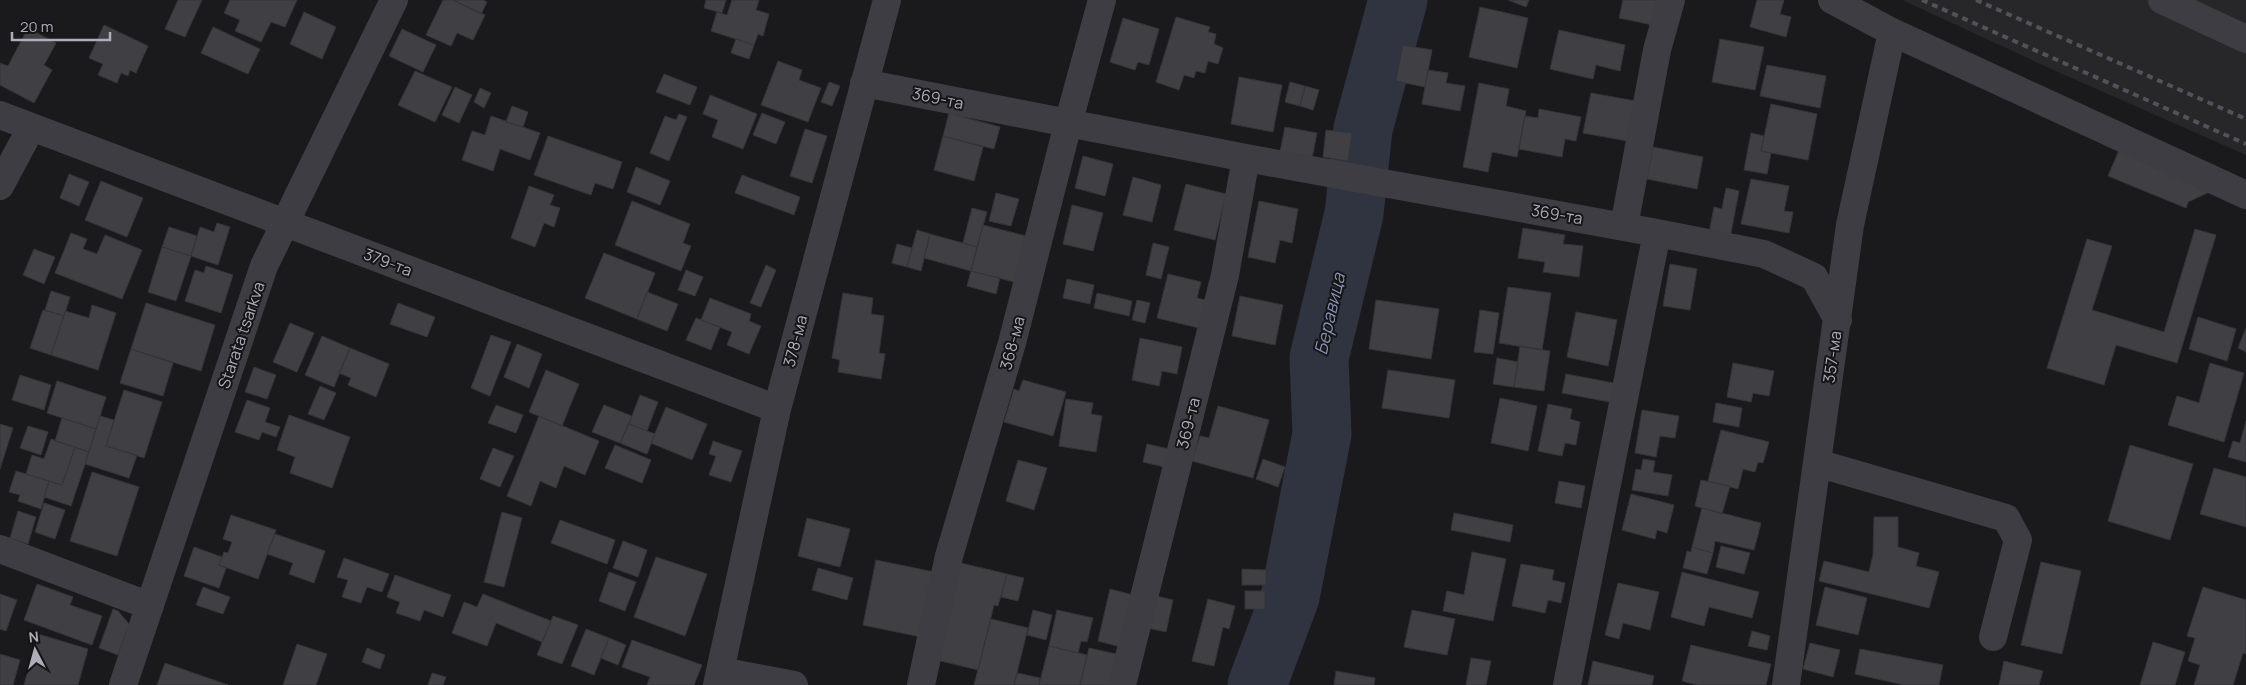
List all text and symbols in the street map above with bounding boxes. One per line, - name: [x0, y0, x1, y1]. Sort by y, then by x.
- scale bar: [12, 10, 110, 42]
- text: 20 m: [20, 16, 53, 37]
- street label: 369-та: [910, 82, 966, 114]
- street label: 369-та: [1530, 199, 1584, 229]
- street label: 379-та: [361, 243, 415, 281]
- water label: Беравица: [1308, 270, 1350, 357]
- street label: Starata tsarkva: [212, 278, 270, 392]
- street label: 378-ма: [778, 313, 812, 369]
- street label: 368-ма: [994, 314, 1030, 372]
- street label: 357-ма: [1817, 329, 1847, 385]
- street label: 369-та: [1171, 395, 1205, 451]
- north arrow: [10, 625, 60, 675]
- text: N: [28, 627, 40, 647]

